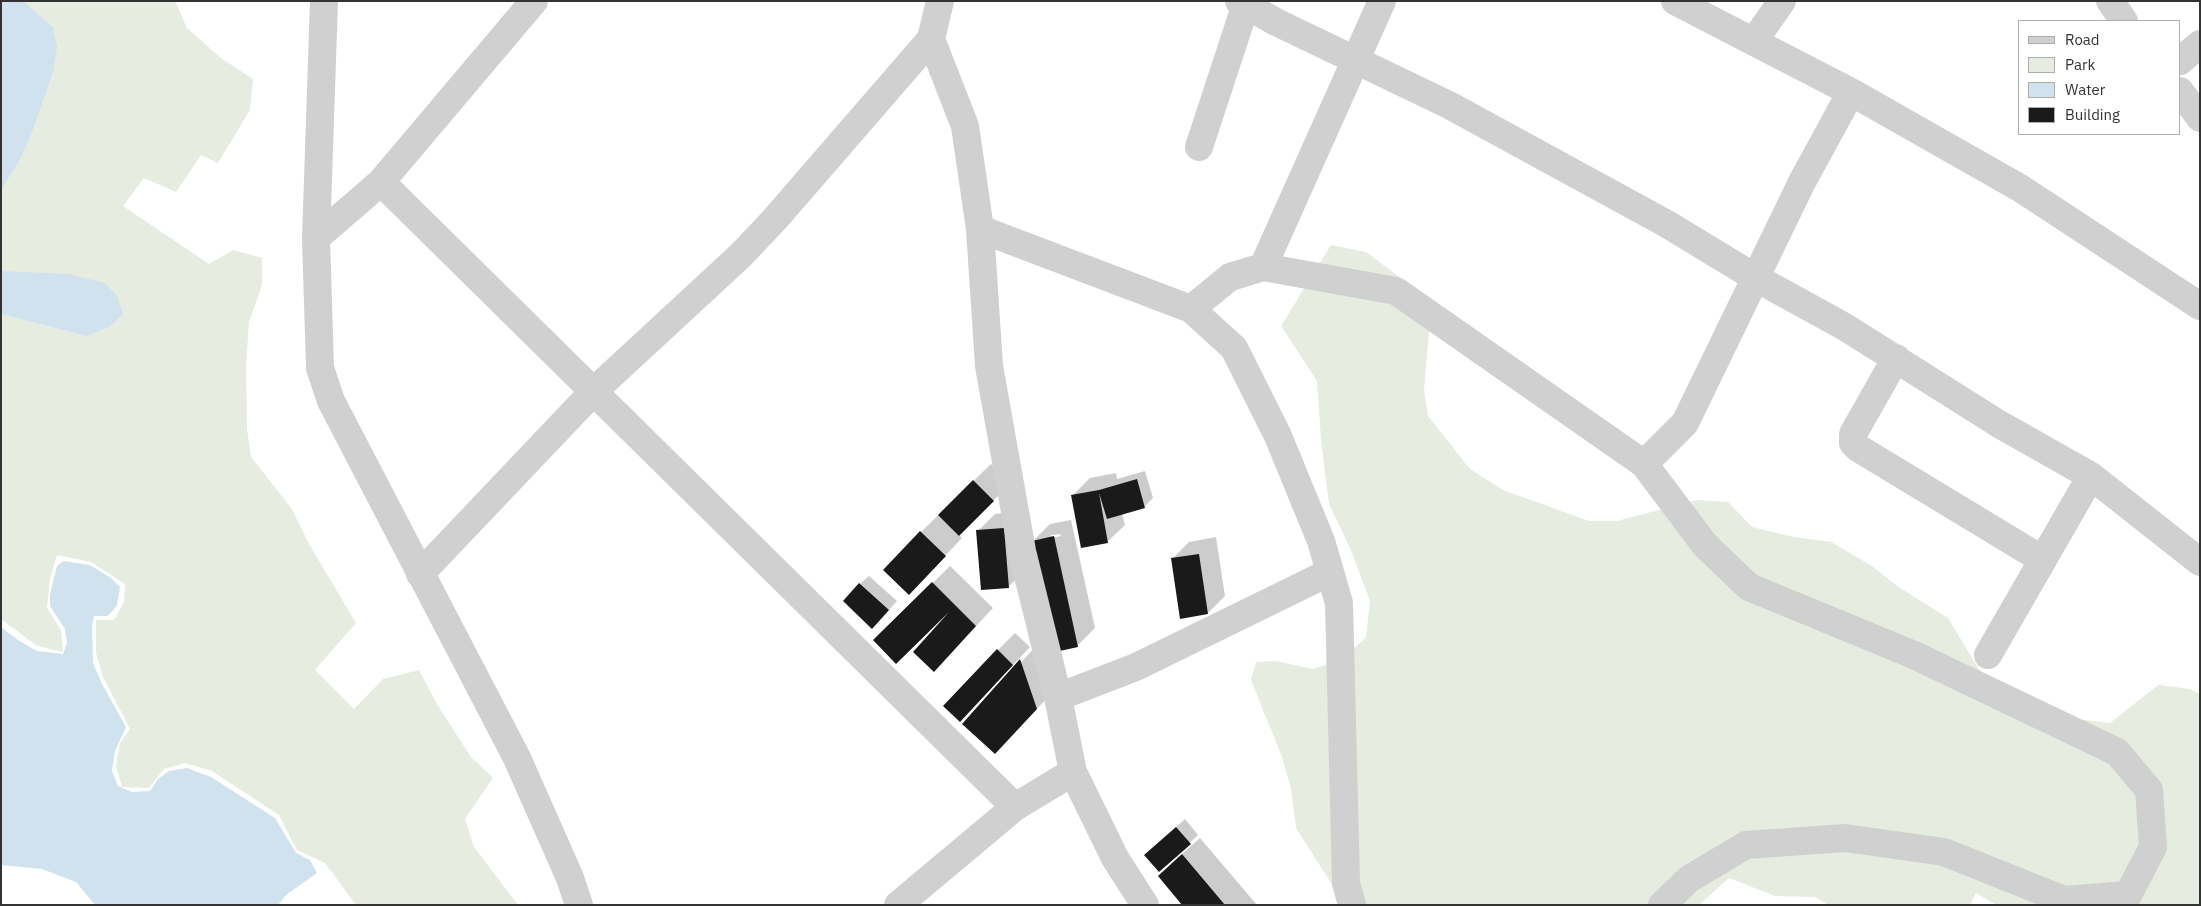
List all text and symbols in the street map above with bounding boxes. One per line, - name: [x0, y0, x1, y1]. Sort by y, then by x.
- legend: [2018, 20, 2181, 135]
- text: Road: [2065, 30, 2100, 49]
- text: Park: [2065, 55, 2095, 74]
- text: Water: [2065, 80, 2105, 99]
- text: Building: [2065, 105, 2120, 124]

